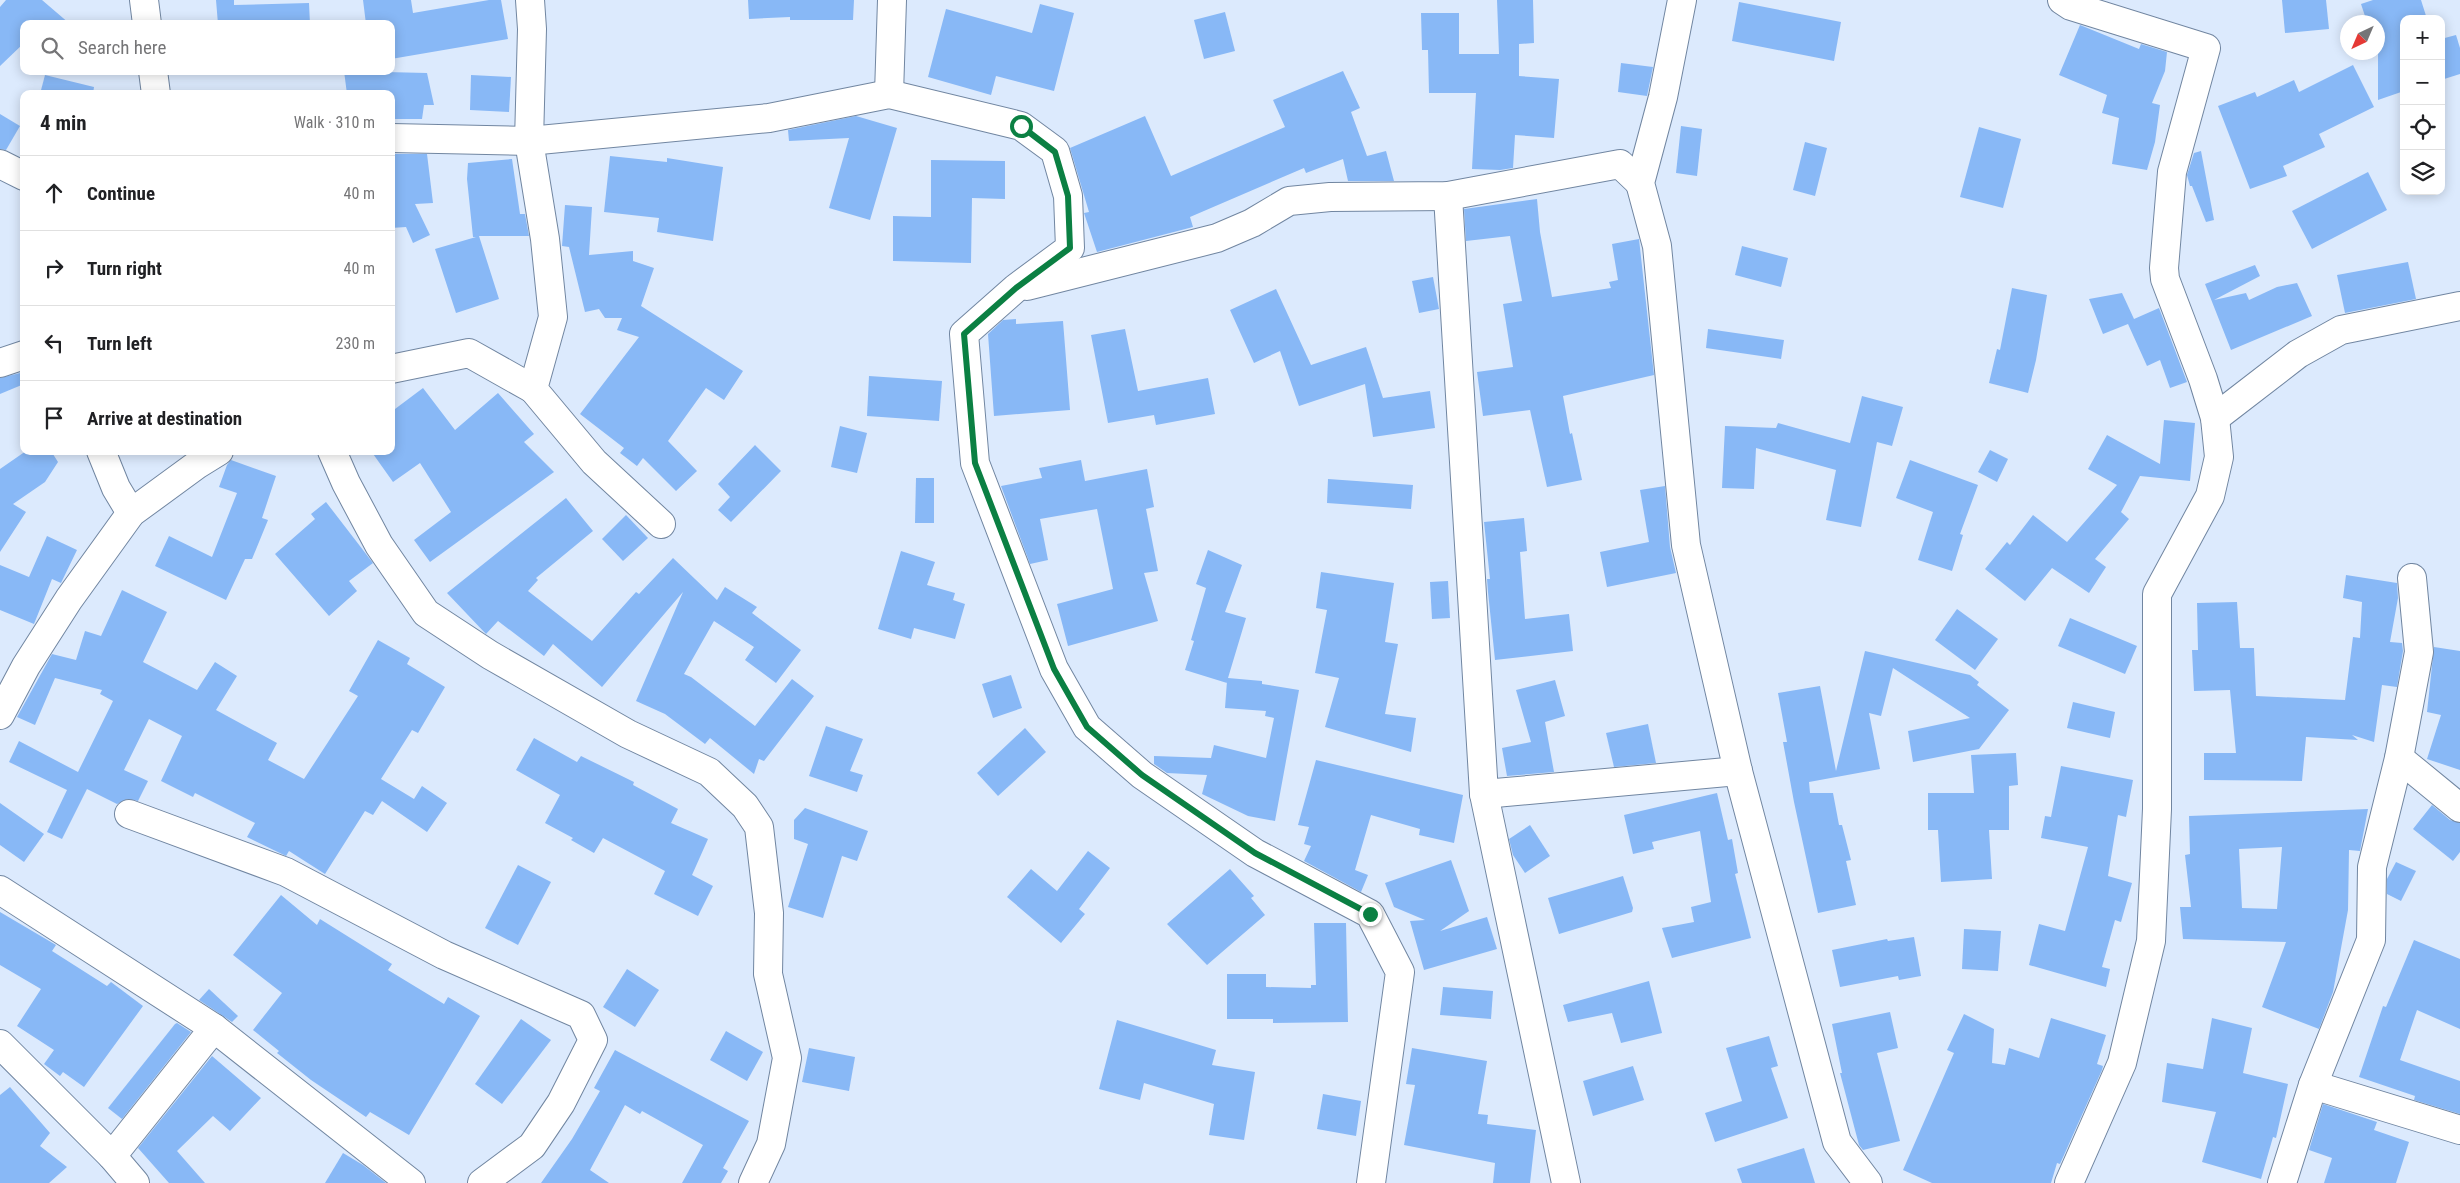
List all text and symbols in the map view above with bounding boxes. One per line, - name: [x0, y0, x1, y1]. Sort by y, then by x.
- north arrow: [2340, 15, 2385, 60]
- map controls: [2400, 15, 2445, 195]
- button: +: [2400, 15, 2445, 60]
- search box: [20, 20, 395, 75]
- icon: search: [38, 34, 66, 62]
- text: Search here: [78, 36, 166, 59]
- button: −: [2400, 60, 2445, 105]
- button: locate: [2400, 105, 2445, 150]
- text: 4 min: [40, 111, 87, 135]
- text: Walk · 310 m: [294, 113, 375, 132]
- route start: [1010, 115, 1033, 138]
- button: layers: [2400, 150, 2445, 195]
- icon: ahead: [40, 179, 68, 207]
- text: Continue: [87, 182, 155, 205]
- text: 40 m: [343, 184, 375, 203]
- icon: right: [40, 254, 68, 282]
- text: Turn right: [87, 257, 162, 280]
- text: 40 m: [343, 259, 375, 278]
- icon: left: [40, 329, 68, 357]
- text: Turn left: [87, 332, 152, 355]
- text: 230 m: [336, 334, 375, 353]
- icon: arrive: [40, 404, 68, 432]
- text: Arrive at destination: [87, 407, 242, 430]
- route end: [1359, 903, 1382, 926]

